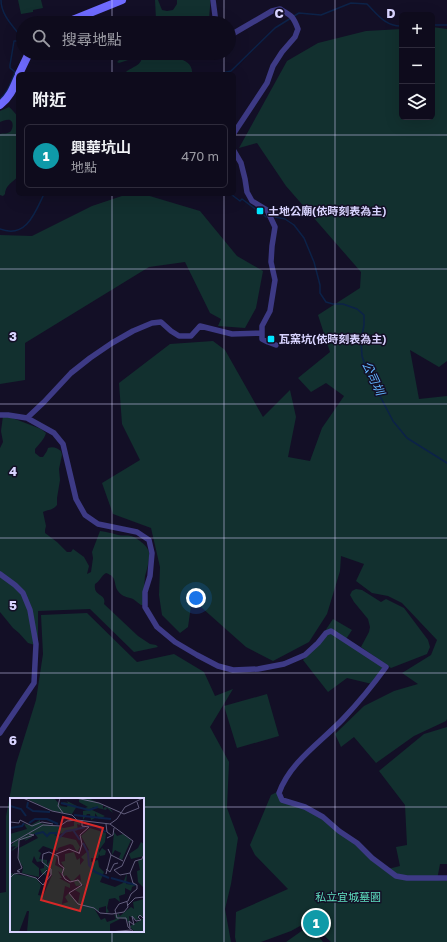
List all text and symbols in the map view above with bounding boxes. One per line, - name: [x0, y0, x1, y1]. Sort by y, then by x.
- text: C: [274, 5, 284, 21]
- text: D: [386, 5, 396, 21]
- map controls: [399, 12, 435, 120]
- button: +: [399, 12, 435, 48]
- search box: [16, 16, 236, 60]
- icon: search: [30, 27, 52, 49]
- text: 搜尋地點: [62, 30, 122, 48]
- button: −: [399, 48, 435, 84]
- button: layers: [399, 84, 435, 120]
- text: 附近: [32, 89, 66, 110]
- text: 興華坑山: [71, 138, 131, 156]
- text: 1: [43, 148, 49, 164]
- text: 470 m: [181, 148, 219, 164]
- text: 地點: [71, 159, 97, 175]
- place label: 土地公廟(依時刻表為主): [268, 204, 386, 217]
- marker: 土地公廟(依時刻表為主): [255, 206, 265, 216]
- text: 3: [9, 328, 17, 344]
- place label: 瓦窯坑(依時刻表為主): [279, 332, 386, 345]
- marker: 瓦窯坑(依時刻表為主): [266, 334, 276, 344]
- water label: 公司圳: [359, 358, 389, 399]
- text: 4: [9, 463, 17, 479]
- your location: [186, 588, 206, 608]
- text: 5: [9, 597, 17, 613]
- text: 6: [9, 732, 17, 748]
- inset map: [10, 798, 144, 932]
- park label: 私立宜城墓園: [315, 890, 381, 903]
- pin: 1: [303, 908, 329, 938]

